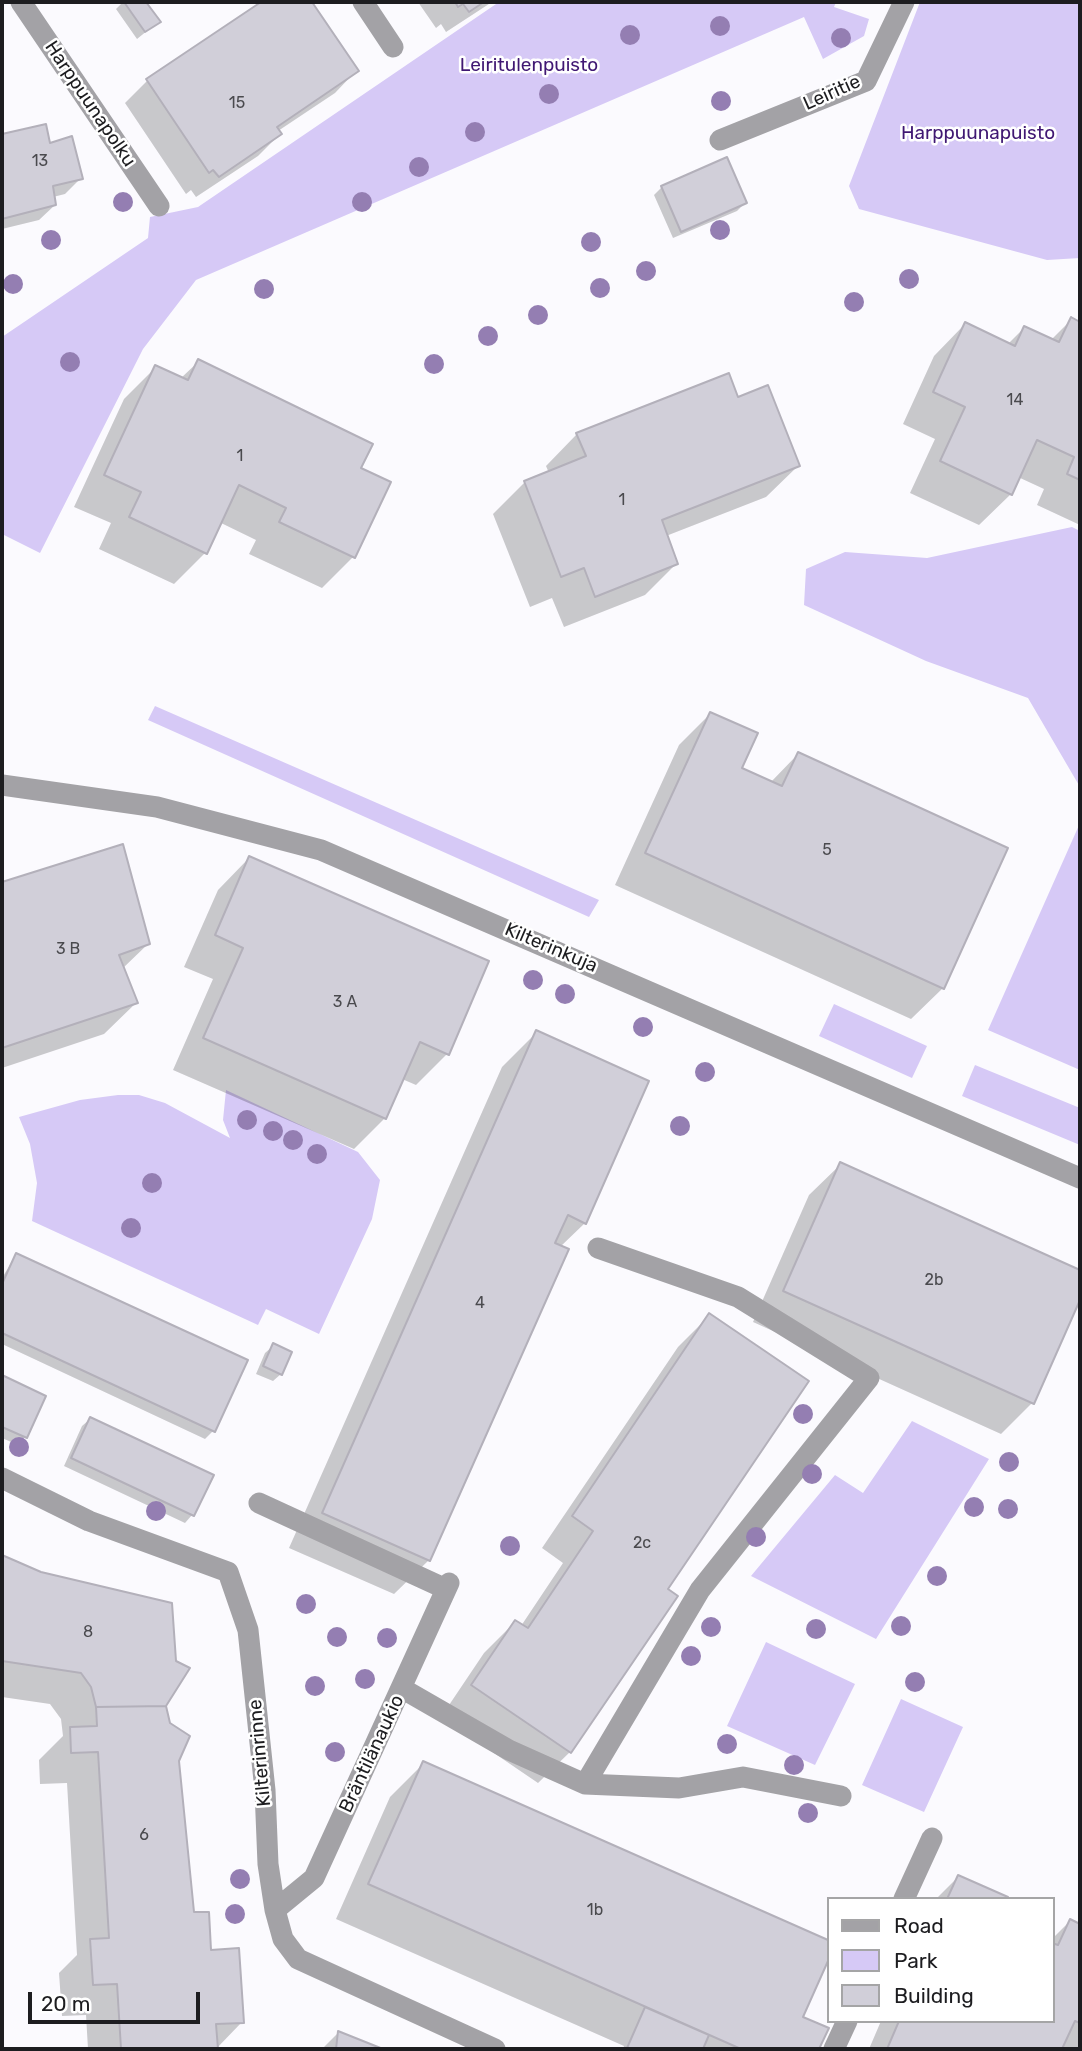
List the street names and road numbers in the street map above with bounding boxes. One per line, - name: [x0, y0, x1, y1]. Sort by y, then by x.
- street label: Harppuunapolku: [39, 37, 141, 171]
- street label: Leiritie: [800, 70, 864, 116]
- street label: Kilterinkuja: [501, 918, 601, 978]
- street label: Bräntilänaukio: [335, 1691, 409, 1817]
- street label: Kilterinrinne: [244, 1698, 276, 1808]

